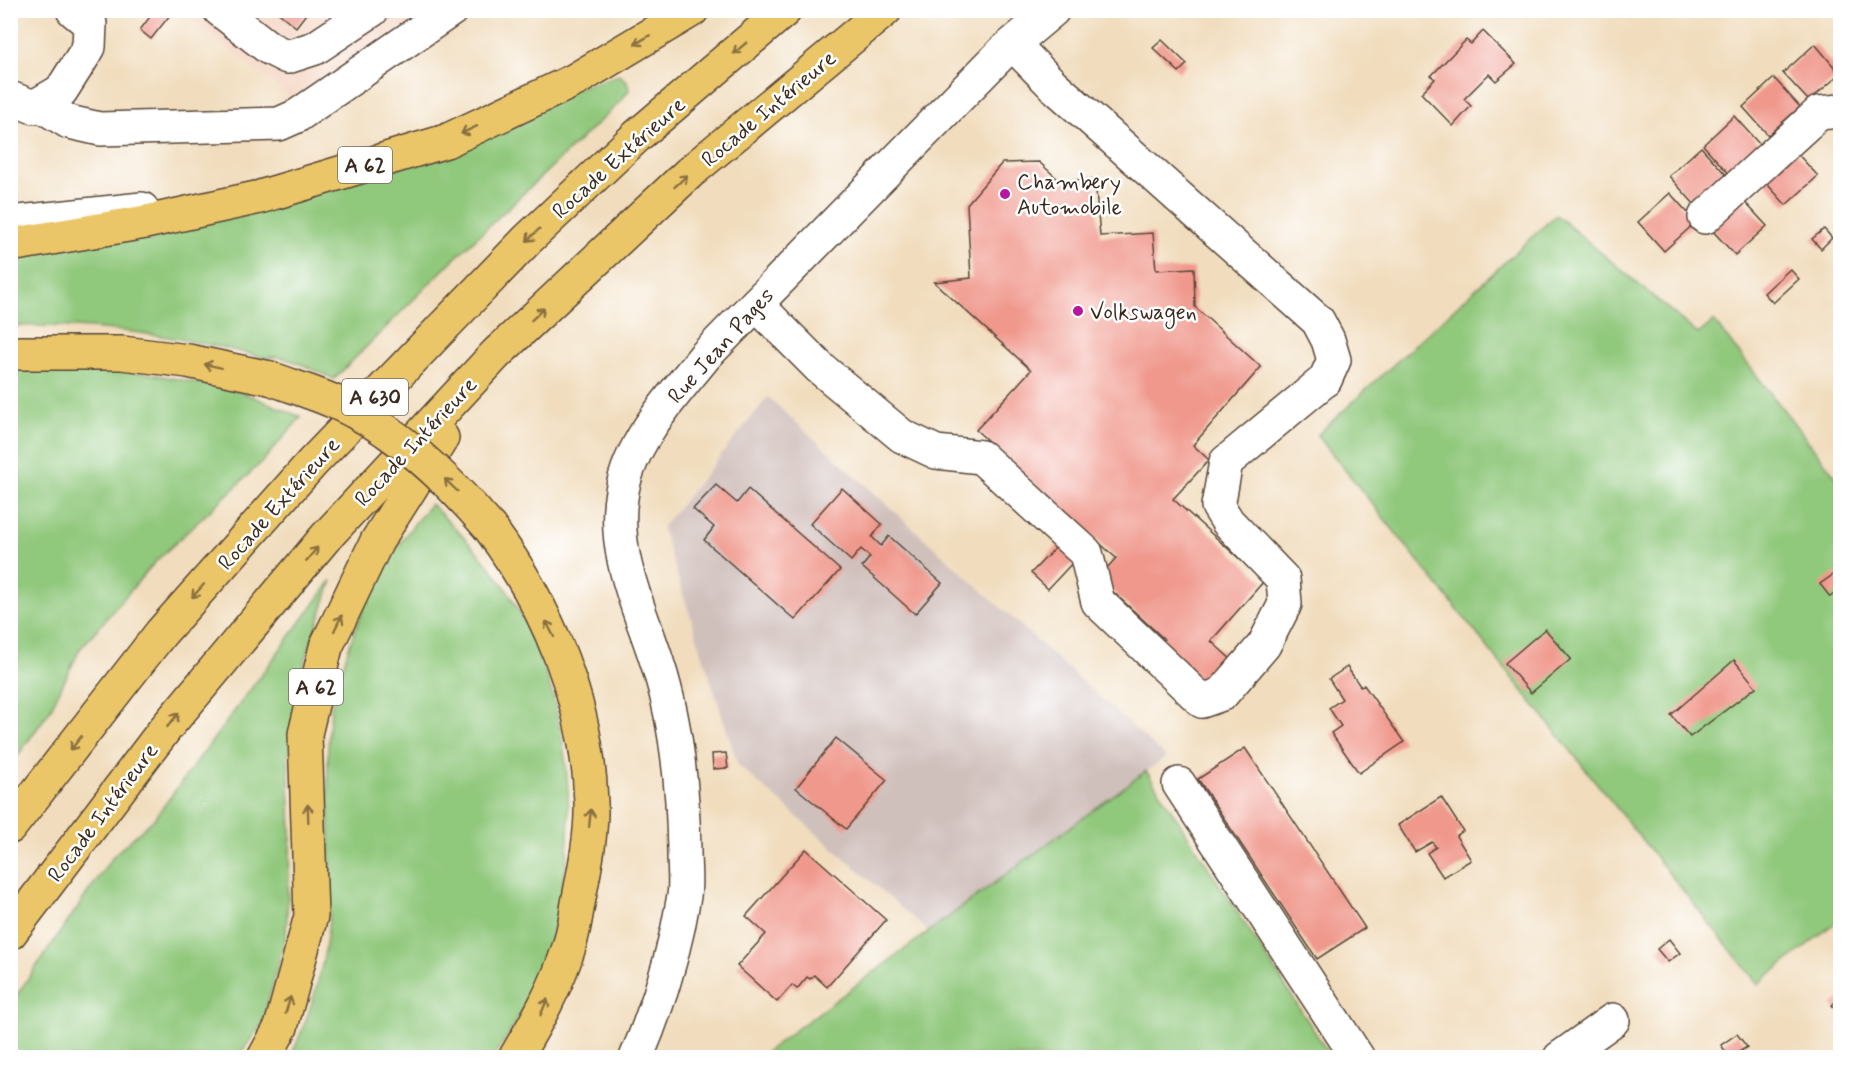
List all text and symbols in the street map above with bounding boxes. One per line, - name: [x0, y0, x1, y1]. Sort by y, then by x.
- one-way arrow: [634, 35, 651, 47]
- one-way arrow: [732, 42, 748, 55]
- street label: Rocade Intérieure: [696, 45, 842, 174]
- street label: Rocade Extérieure: [547, 91, 692, 226]
- one-way arrow: [461, 124, 479, 136]
- road number: A 62: [338, 147, 392, 183]
- place label: Chambery Automobile: [1017, 169, 1122, 222]
- one-way arrow: [673, 174, 688, 188]
- marker: Chambery Automobile: [998, 187, 1012, 201]
- one-way arrow: [525, 227, 540, 242]
- street label: Rue Jean Pages: [662, 282, 782, 411]
- place label: Volkswagen: [1090, 299, 1197, 330]
- marker: Volkswagen: [1071, 304, 1085, 318]
- one-way arrow: [531, 307, 546, 321]
- one-way arrow: [204, 360, 223, 371]
- street label: Rocade Intérieure: [349, 372, 484, 513]
- road number: A 630: [342, 379, 408, 415]
- street label: Rocade Extérieure: [212, 432, 347, 577]
- one-way arrow: [443, 477, 458, 492]
- one-way arrow: [305, 547, 319, 562]
- one-way arrow: [191, 583, 205, 598]
- one-way arrow: [332, 614, 344, 632]
- one-way arrow: [544, 621, 556, 639]
- road number: A 62: [289, 669, 343, 705]
- one-way arrow: [166, 713, 180, 728]
- one-way arrow: [69, 734, 82, 750]
- street label: Rocade Intérieure: [42, 738, 165, 888]
- one-way arrow: [302, 803, 313, 823]
- one-way arrow: [584, 809, 595, 829]
- one-way arrow: [283, 996, 294, 1015]
- one-way arrow: [539, 998, 550, 1016]

